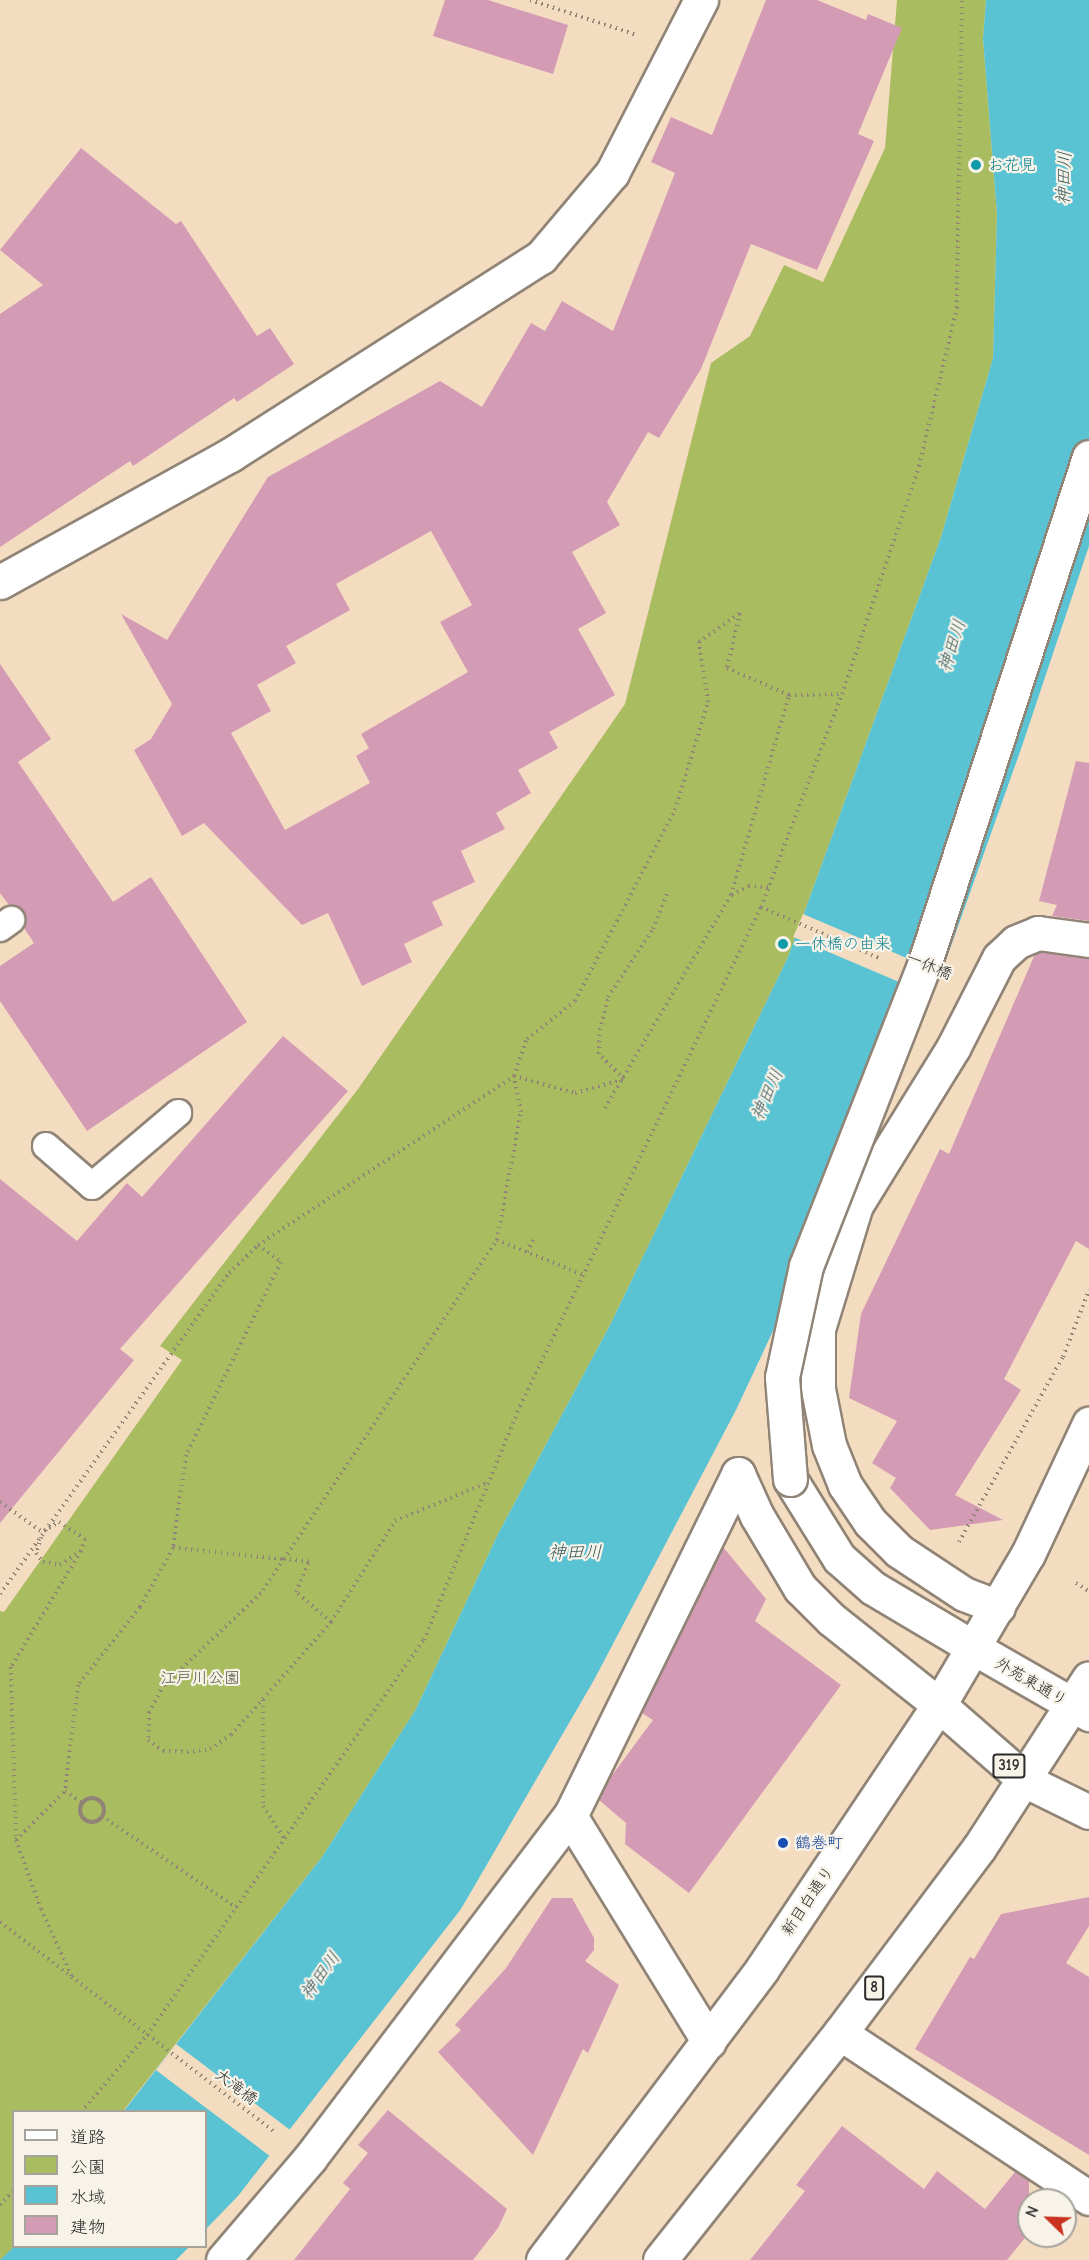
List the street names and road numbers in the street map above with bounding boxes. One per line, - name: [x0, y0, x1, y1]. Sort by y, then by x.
- street label: 一休橋: [903, 948, 955, 984]
- street label: 外苑東通り: [992, 1654, 1070, 1710]
- road number: 319: [991, 1754, 1027, 1778]
- street label: 新目白通り: [778, 1862, 838, 1940]
- road number: 8: [864, 1976, 884, 2000]
- street label: 大滝橋: [211, 2065, 261, 2109]

